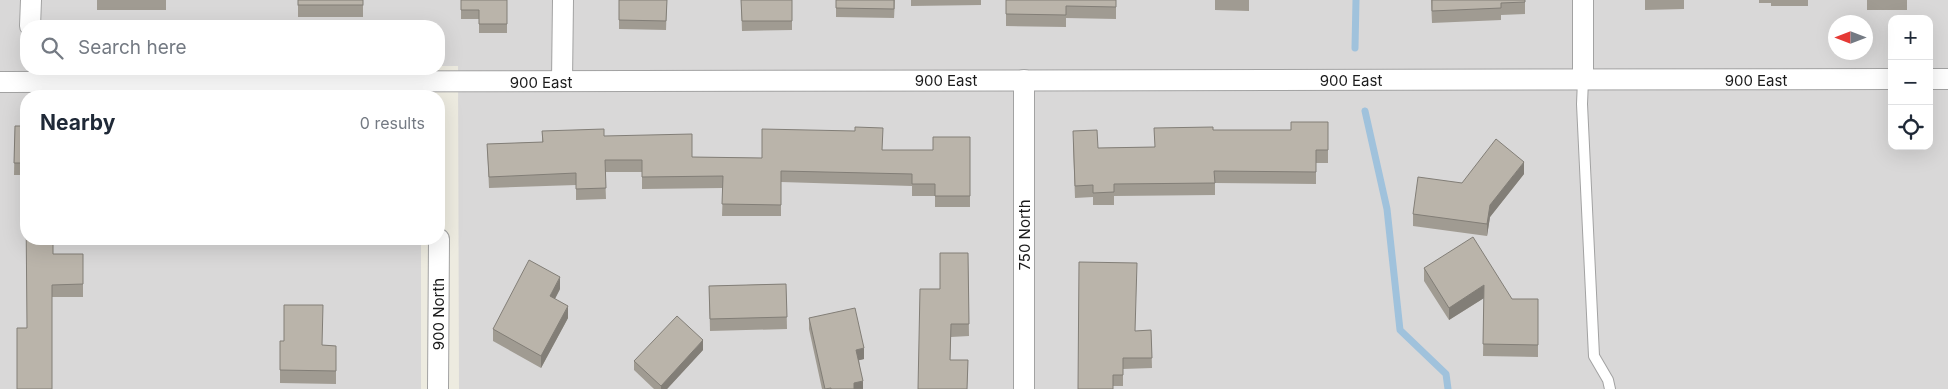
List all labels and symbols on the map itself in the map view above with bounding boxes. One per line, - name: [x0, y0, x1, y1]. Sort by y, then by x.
- north arrow: [1828, 15, 1873, 60]
- street label: 900 East: [915, 71, 977, 90]
- street label: 900 East: [1320, 71, 1382, 90]
- street label: 900 East: [1725, 71, 1787, 90]
- street label: 900 East: [510, 73, 572, 92]
- street label: 750 North: [1015, 199, 1034, 271]
- street label: 900 North: [429, 278, 448, 350]

